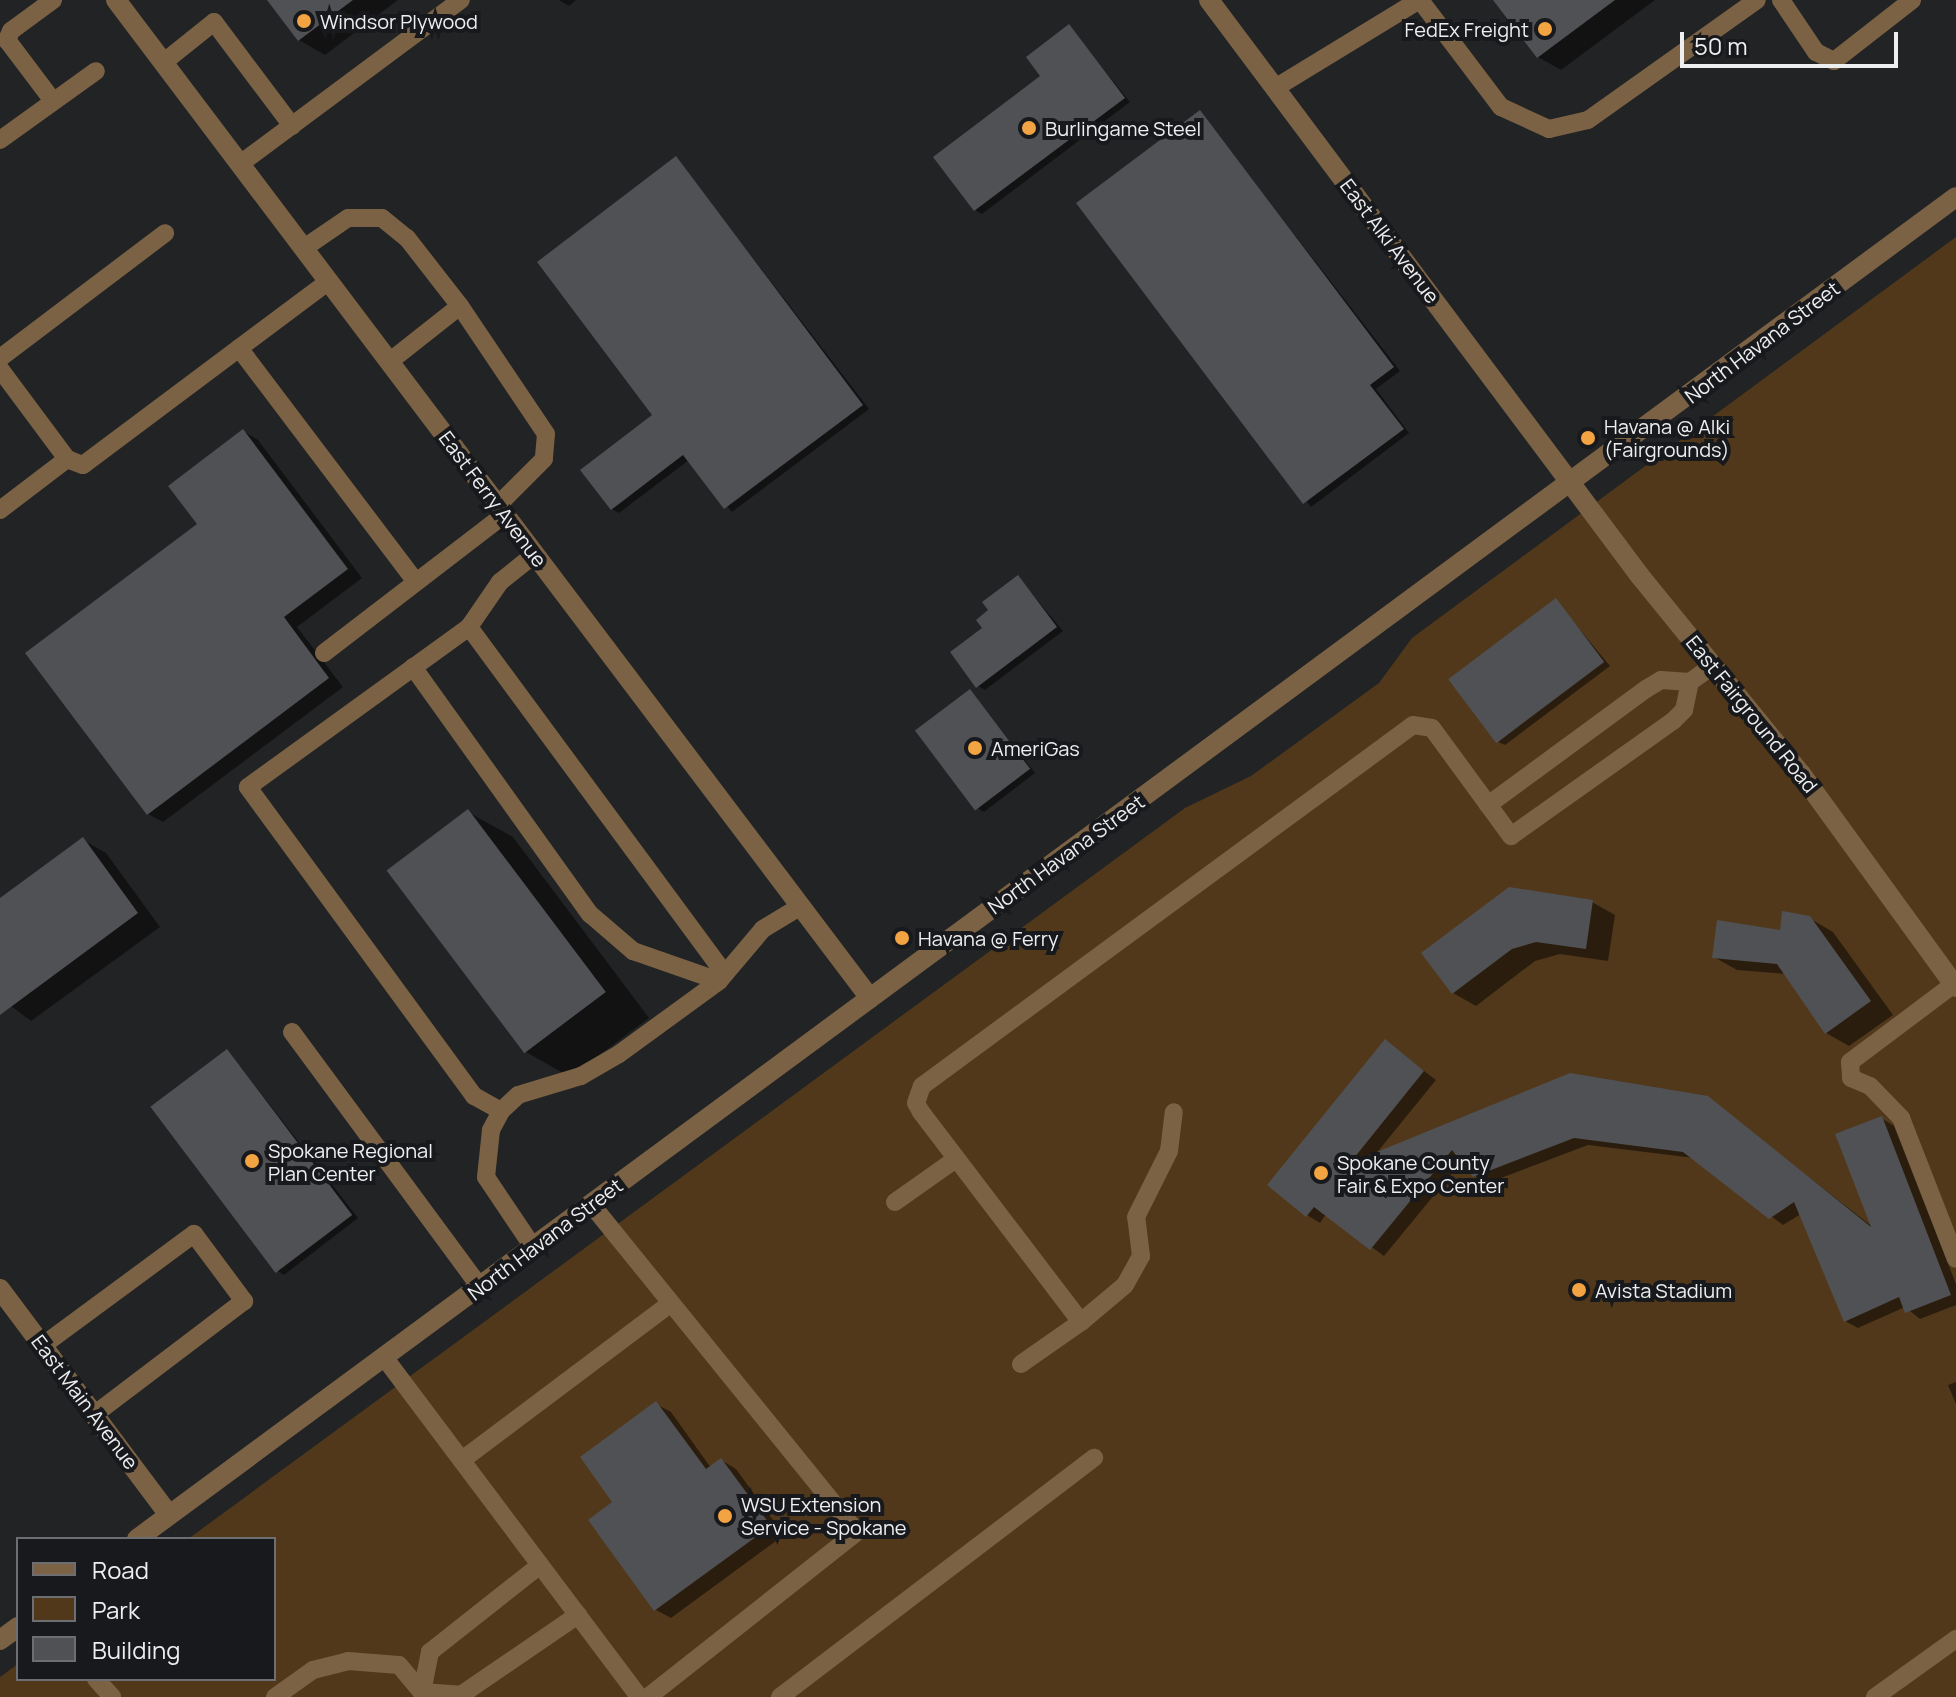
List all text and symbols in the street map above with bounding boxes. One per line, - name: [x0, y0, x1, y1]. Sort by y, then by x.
- place label: Windsor Plywood: [320, 9, 478, 33]
- marker: Windsor Plywood: [295, 12, 313, 30]
- scale bar: [1684, 16, 1902, 66]
- place label: FedEx Freight: [1405, 17, 1529, 41]
- marker: FedEx Freight: [1536, 20, 1554, 38]
- text: 50 m: [1694, 29, 1748, 62]
- place label: Burlingame Steel: [1045, 116, 1201, 140]
- marker: Burlingame Steel: [1020, 119, 1038, 137]
- street label: East Alki Avenue: [1335, 174, 1445, 308]
- street label: North Havana Street: [1680, 276, 1844, 408]
- place label: Havana @ Alki (Fairgrounds): [1604, 414, 1730, 461]
- street label: East Ferry Avenue: [434, 426, 552, 572]
- marker: Havana @ Alki (Fairgrounds): [1579, 429, 1597, 447]
- street label: East Fairground Road: [1681, 631, 1823, 797]
- place label: AmeriGas: [991, 736, 1080, 760]
- marker: AmeriGas: [966, 739, 984, 757]
- street label: North Havana Street: [983, 789, 1149, 919]
- place label: Havana @ Ferry: [918, 926, 1058, 950]
- marker: Havana @ Ferry: [893, 929, 911, 947]
- place label: Spokane Regional Plan Center: [268, 1138, 433, 1185]
- place label: Spokane County Fair & Expo Center: [1337, 1150, 1504, 1197]
- marker: Spokane Regional Plan Center: [243, 1152, 261, 1170]
- marker: Spokane County Fair & Expo Center: [1312, 1164, 1330, 1182]
- street label: North Havana Street: [463, 1173, 627, 1305]
- place label: Avista Stadium: [1595, 1278, 1732, 1302]
- marker: Avista Stadium: [1570, 1281, 1588, 1299]
- street label: East Main Avenue: [27, 1330, 143, 1474]
- place label: WSU Extension Service - Spokane: [741, 1492, 906, 1539]
- marker: WSU Extension Service - Spokane: [716, 1507, 734, 1525]
- legend: [16, 1537, 276, 1681]
- text: Road: [92, 1553, 149, 1586]
- text: Park: [92, 1593, 140, 1626]
- text: Building: [92, 1633, 180, 1666]

